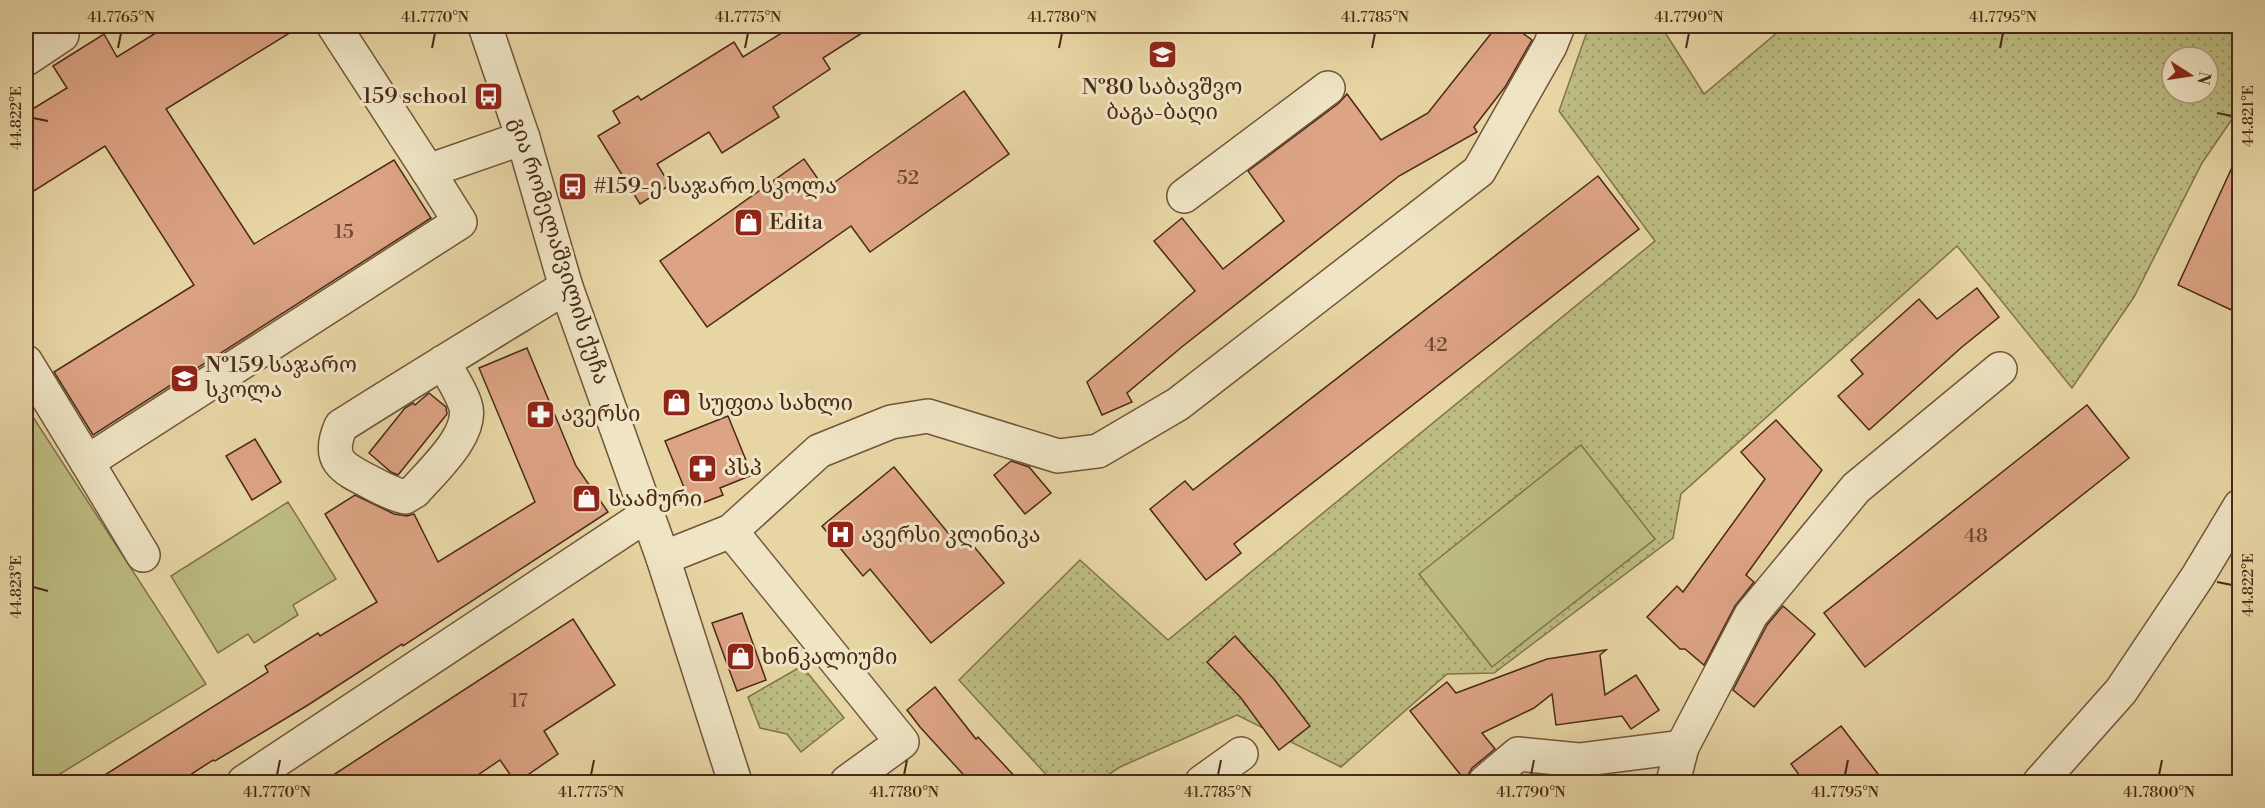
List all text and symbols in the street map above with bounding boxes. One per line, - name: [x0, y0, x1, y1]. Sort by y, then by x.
- text: 41.7765°N: [87, 8, 155, 27]
- text: 41.7770°N: [401, 8, 469, 27]
- text: 41.7775°N: [715, 8, 781, 27]
- text: 41.7780°N: [1027, 8, 1097, 27]
- text: 41.7785°N: [1341, 8, 1409, 27]
- text: 41.7790°N: [1654, 8, 1724, 27]
- text: 41.7795°N: [1969, 8, 2037, 27]
- school or university icon: №80 საბავშვო ბაგა-ბაღი: [1146, 39, 1178, 71]
- north arrow: [2160, 45, 2220, 105]
- text: N: [2193, 70, 2215, 87]
- place label: №80 საბავშვო ბაგა-ბაღი: [1082, 74, 1242, 126]
- bus stop icon: 159 school: [472, 80, 504, 112]
- place label: 159 school: [363, 83, 467, 110]
- text: 44.821°E: [2239, 85, 2258, 147]
- text: 44.822°E: [7, 86, 26, 150]
- street label: გია რომელაშვილის ქუჩა: [503, 114, 615, 388]
- house number: 52: [897, 166, 919, 191]
- bus stop icon: #159-ე საჯარო სკოლა: [557, 170, 589, 202]
- place label: #159-ე საჯარო სკოლა: [594, 173, 837, 200]
- shop icon: Edita: [732, 206, 764, 238]
- place label: Edita: [769, 209, 824, 236]
- house number: 15: [334, 220, 354, 245]
- house number: 42: [1424, 333, 1448, 358]
- place label: №159 საჯარო სკოლა: [205, 352, 357, 404]
- school or university icon: №159 საჯარო სკოლა: [168, 362, 200, 394]
- shop icon: სუფთა სახლი: [661, 387, 693, 419]
- place label: სუფთა სახლი: [698, 390, 853, 417]
- pharmacy icon: ავერსი: [524, 398, 556, 430]
- place label: ავერსი: [561, 401, 641, 428]
- pharmacy icon: პსპ: [687, 452, 719, 484]
- place label: პსპ: [724, 455, 762, 482]
- shop icon: საამური: [571, 483, 603, 515]
- place label: საამური: [608, 486, 702, 513]
- hospital icon: ავერსი კლინიკა: [824, 519, 856, 551]
- place label: ავერსი კლინიკა: [861, 522, 1040, 549]
- house number: 48: [1964, 524, 1988, 549]
- text: 44.822°E: [2239, 553, 2258, 617]
- text: 44.823°E: [7, 555, 26, 619]
- shop icon: ხინკალიუმი: [724, 641, 756, 673]
- place label: ხინკალიუმი: [761, 644, 898, 671]
- house number: 17: [510, 689, 528, 714]
- text: 41.7770°N: [243, 783, 311, 802]
- text: 41.7775°N: [558, 783, 624, 802]
- text: 41.7780°N: [869, 783, 939, 802]
- text: 41.7785°N: [1184, 783, 1252, 802]
- text: 41.7790°N: [1496, 783, 1566, 802]
- text: 41.7795°N: [1811, 783, 1879, 802]
- text: 41.7800°N: [2123, 783, 2195, 802]

